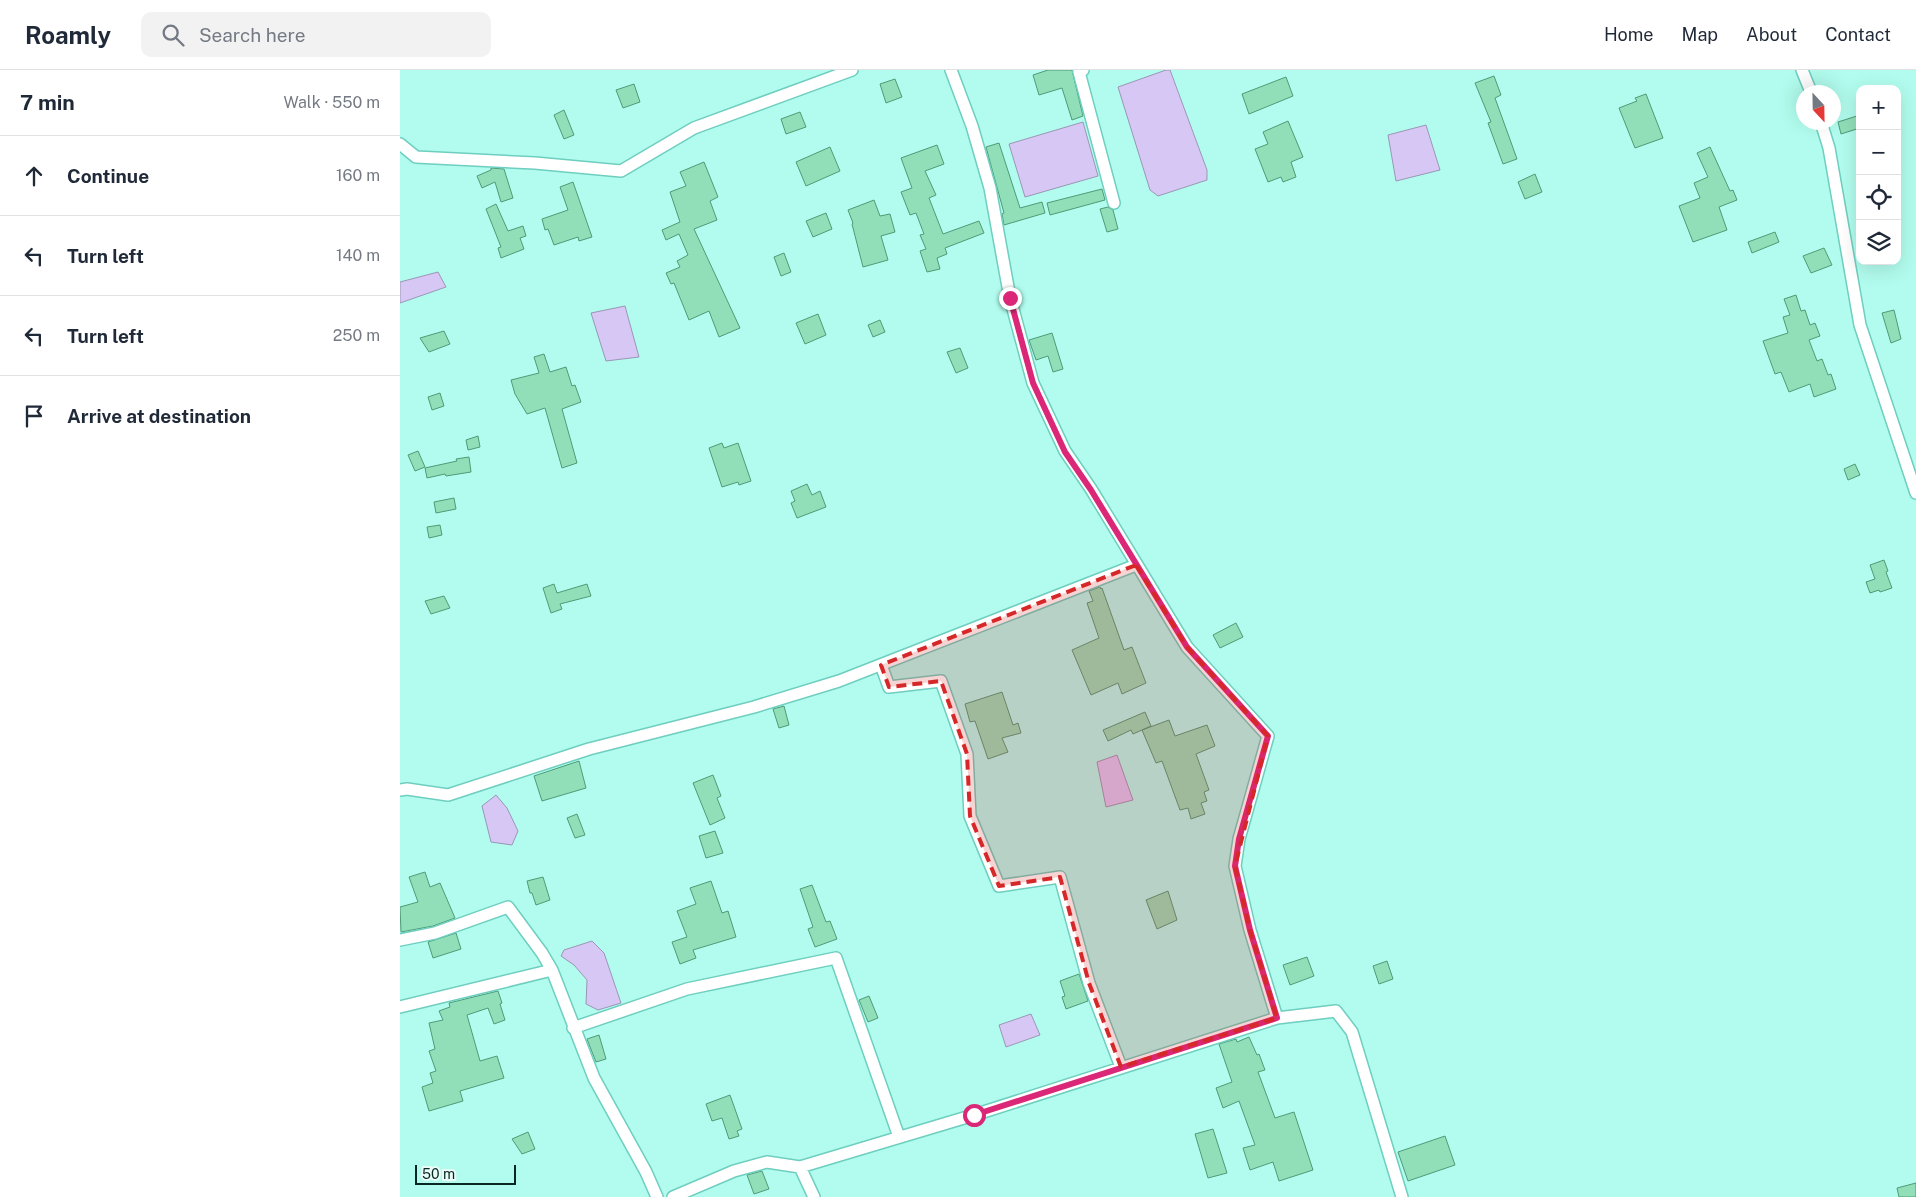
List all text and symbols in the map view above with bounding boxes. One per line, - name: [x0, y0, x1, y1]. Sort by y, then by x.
- search box: [141, 12, 491, 57]
- text: Roamly: [25, 21, 111, 49]
- icon: search: [159, 21, 187, 49]
- text: Search here: [199, 24, 306, 46]
- text: Home: [1604, 24, 1654, 45]
- text: Map: [1682, 24, 1718, 45]
- text: About: [1746, 24, 1797, 45]
- text: Contact: [1825, 24, 1891, 45]
- north arrow: [1796, 85, 1841, 130]
- map controls: [1856, 85, 1901, 265]
- button: +: [1856, 85, 1901, 130]
- text: 7 min: [20, 90, 75, 115]
- text: Walk · 550 m: [283, 93, 380, 112]
- button: −: [1856, 130, 1901, 175]
- icon: ahead: [20, 162, 48, 190]
- text: Continue: [67, 165, 149, 187]
- text: 160 m: [336, 166, 380, 185]
- button: locate: [1856, 175, 1901, 220]
- button: layers: [1856, 220, 1901, 265]
- icon: left: [20, 242, 48, 270]
- text: Turn left: [67, 245, 144, 267]
- text: 140 m: [336, 246, 380, 265]
- route end: [999, 287, 1022, 310]
- icon: left: [20, 322, 48, 350]
- text: Turn left: [67, 325, 144, 347]
- text: 250 m: [333, 326, 380, 345]
- icon: arrive: [20, 402, 48, 430]
- text: Arrive at destination: [67, 405, 251, 427]
- route start: [963, 1104, 986, 1127]
- scale bar: [415, 1162, 516, 1185]
- text: 50 m: [422, 1166, 455, 1182]

